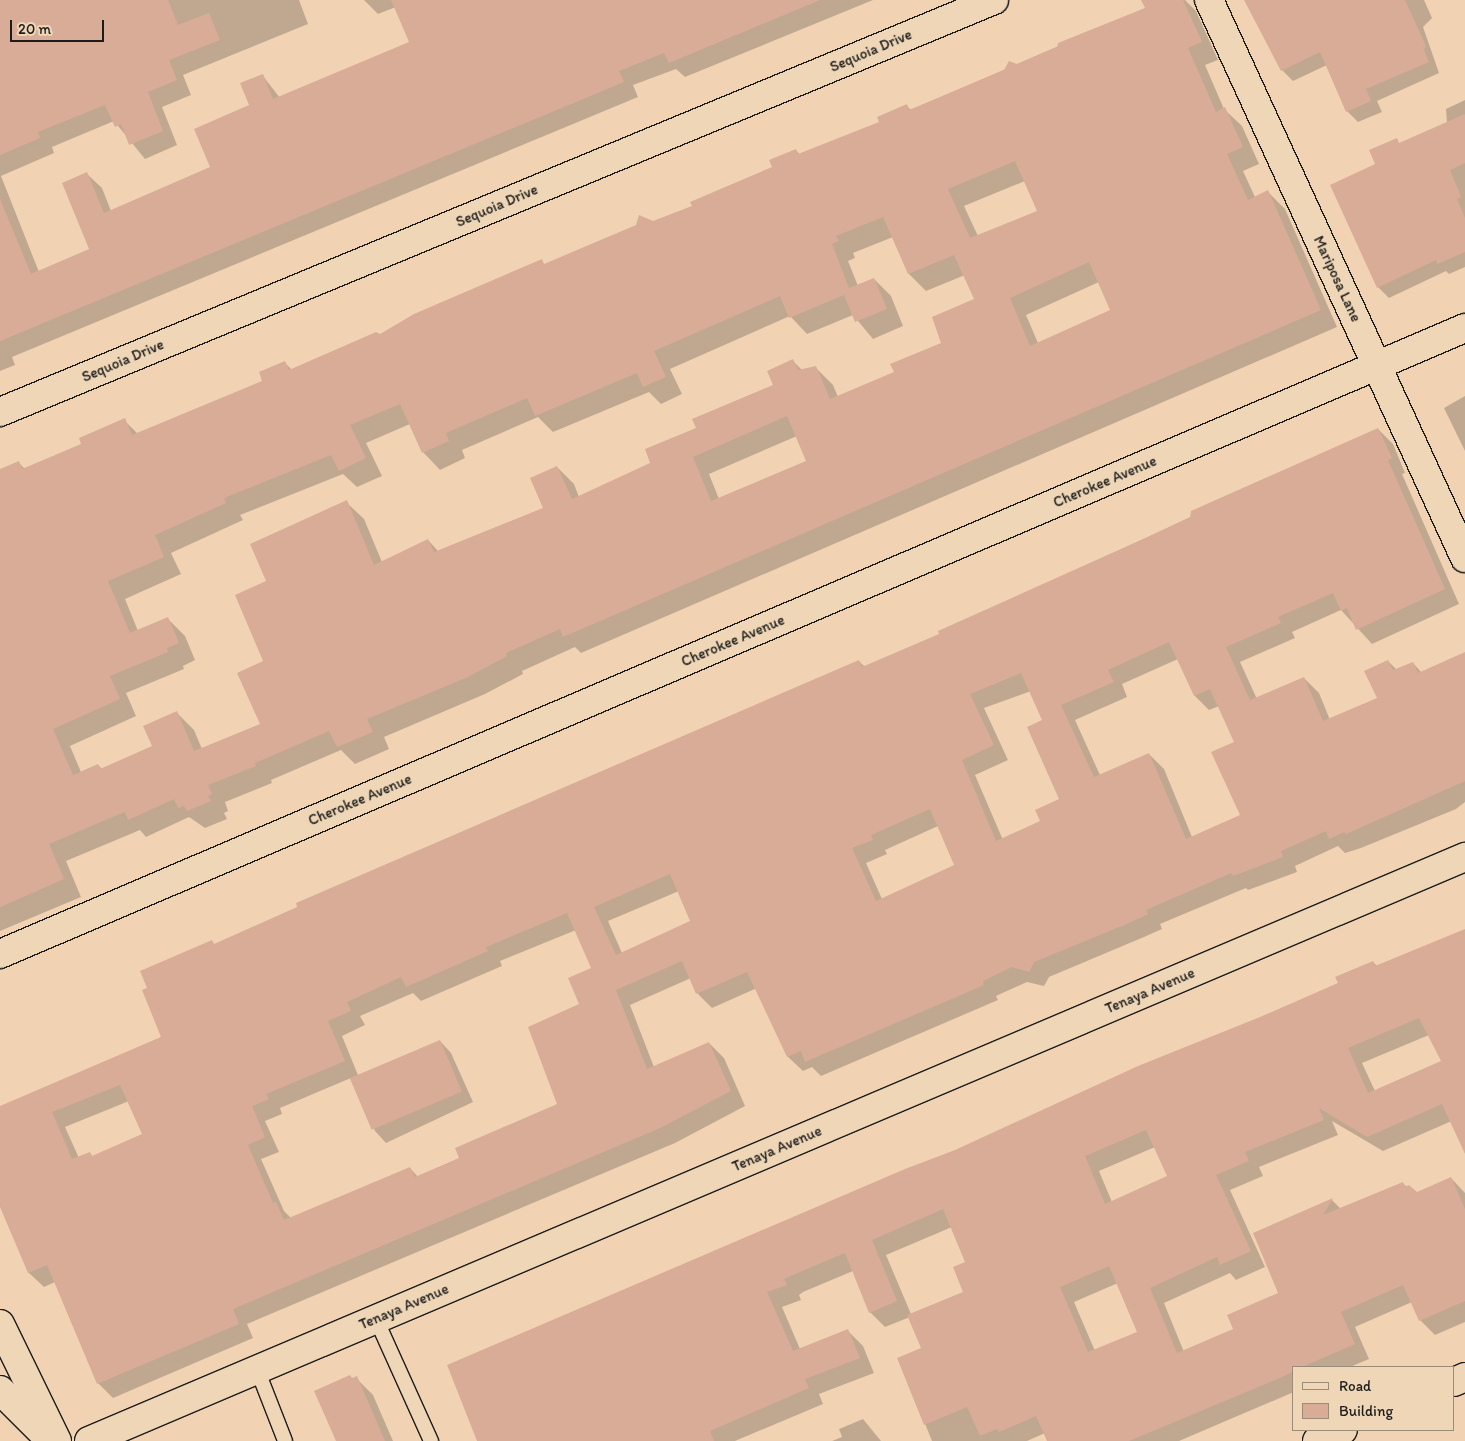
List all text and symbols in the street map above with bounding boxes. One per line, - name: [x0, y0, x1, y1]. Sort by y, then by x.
- scale bar: [12, 10, 106, 42]
- text: 20 m: [18, 20, 51, 38]
- street label: Sequoia Drive: [827, 26, 915, 76]
- street label: Sequoia Drive: [453, 181, 541, 231]
- street label: Mariposa Lane: [1309, 233, 1365, 325]
- street label: Sequoia Drive: [79, 336, 167, 386]
- street label: Cherokee Avenue: [1051, 452, 1159, 512]
- street label: Cherokee Avenue: [679, 611, 787, 671]
- street label: Cherokee Avenue: [306, 770, 414, 830]
- street label: Tenaya Avenue: [1103, 964, 1197, 1018]
- street label: Tenaya Avenue: [730, 1122, 824, 1176]
- street label: Tenaya Avenue: [357, 1280, 451, 1334]
- legend: [1292, 1366, 1455, 1431]
- text: Road: [1339, 1377, 1371, 1395]
- text: Building: [1339, 1402, 1393, 1420]

